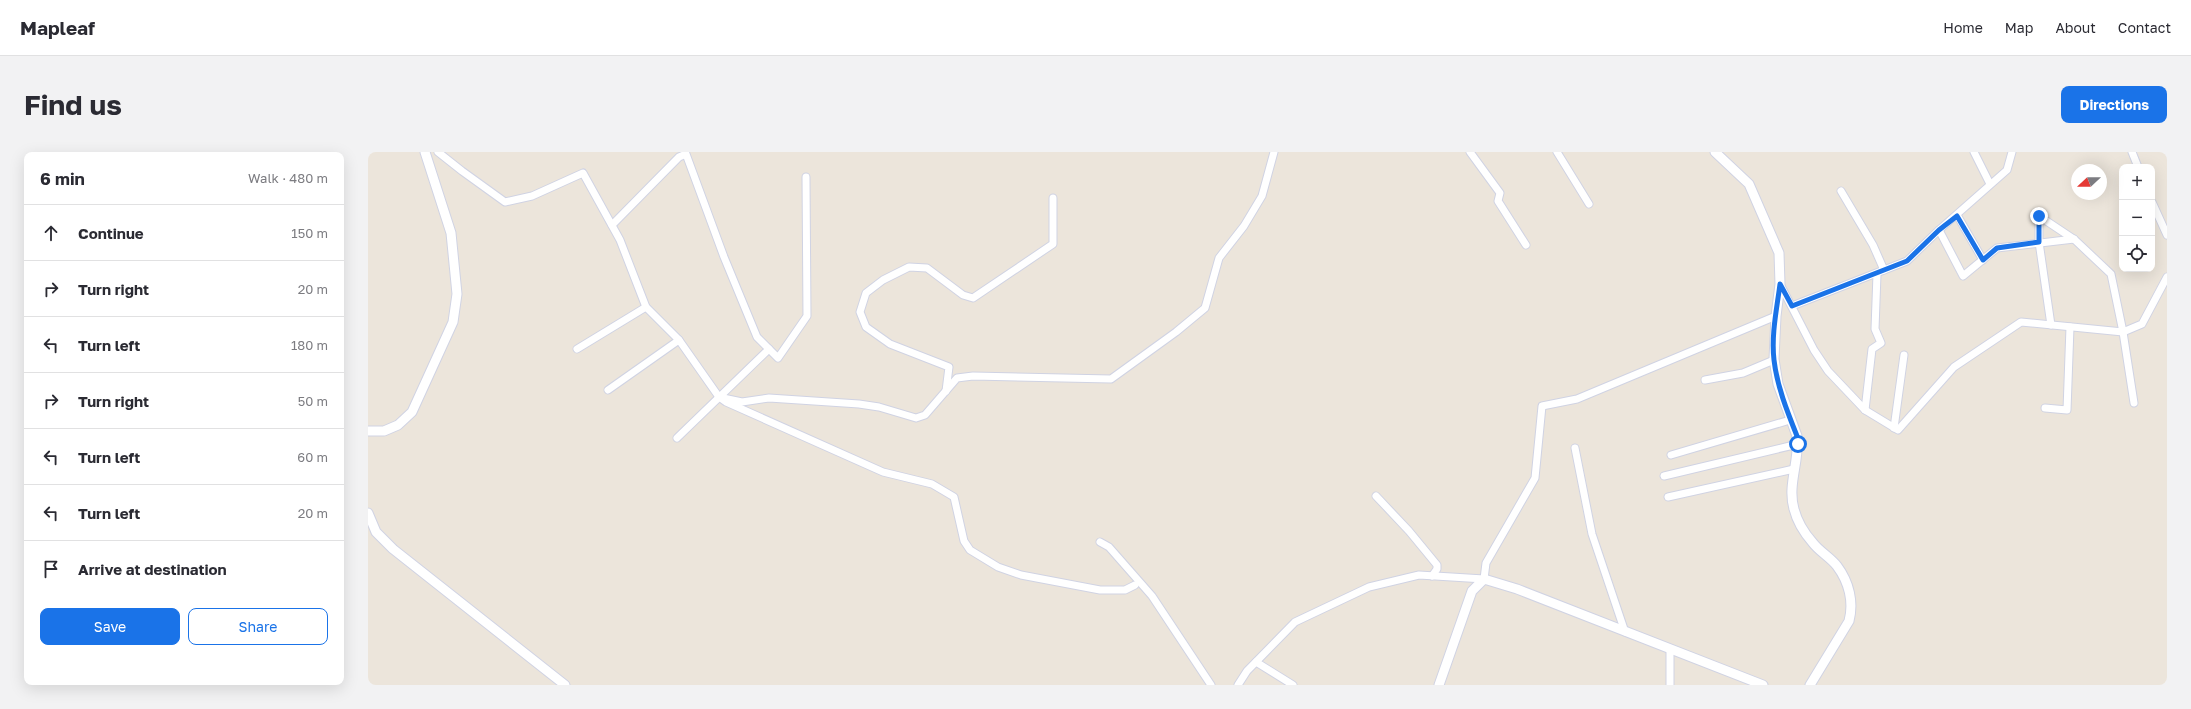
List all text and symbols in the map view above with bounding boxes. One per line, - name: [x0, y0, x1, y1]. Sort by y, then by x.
- text: Mapleaf: [20, 16, 95, 39]
- text: Home: [1943, 19, 1983, 36]
- text: Map: [2005, 19, 2033, 36]
- text: About: [2055, 19, 2096, 36]
- text: Contact: [2118, 19, 2171, 36]
- button: Directions: [2061, 86, 2167, 123]
- text: Find us: [24, 88, 122, 121]
- north arrow: [2071, 164, 2107, 200]
- map controls: [2119, 164, 2155, 272]
- button: +: [2119, 164, 2155, 200]
- text: 6 min: [40, 168, 85, 189]
- text: Walk · 480 m: [248, 170, 328, 186]
- button: −: [2119, 200, 2155, 236]
- route end: [2030, 207, 2048, 225]
- icon: ahead: [40, 222, 62, 244]
- text: Continue: [78, 224, 144, 242]
- text: 150 m: [291, 225, 328, 241]
- button: locate: [2119, 236, 2155, 272]
- icon: right: [40, 278, 62, 300]
- text: Turn right: [78, 280, 149, 298]
- text: 20 m: [298, 281, 328, 297]
- icon: left: [40, 334, 62, 356]
- text: Turn left: [78, 336, 140, 354]
- text: 180 m: [291, 337, 328, 353]
- icon: right: [40, 390, 62, 412]
- text: Turn right: [78, 392, 149, 410]
- text: 50 m: [298, 393, 328, 409]
- route start: [1789, 435, 1807, 453]
- icon: left: [40, 446, 62, 468]
- text: Turn left: [78, 448, 140, 466]
- text: 60 m: [297, 449, 328, 465]
- icon: left: [40, 502, 62, 524]
- text: Turn left: [78, 504, 140, 522]
- text: 20 m: [298, 505, 328, 521]
- icon: arrive: [40, 558, 62, 580]
- text: Arrive at destination: [78, 560, 227, 578]
- button: Save: [40, 608, 180, 645]
- button: Share: [188, 608, 328, 645]

